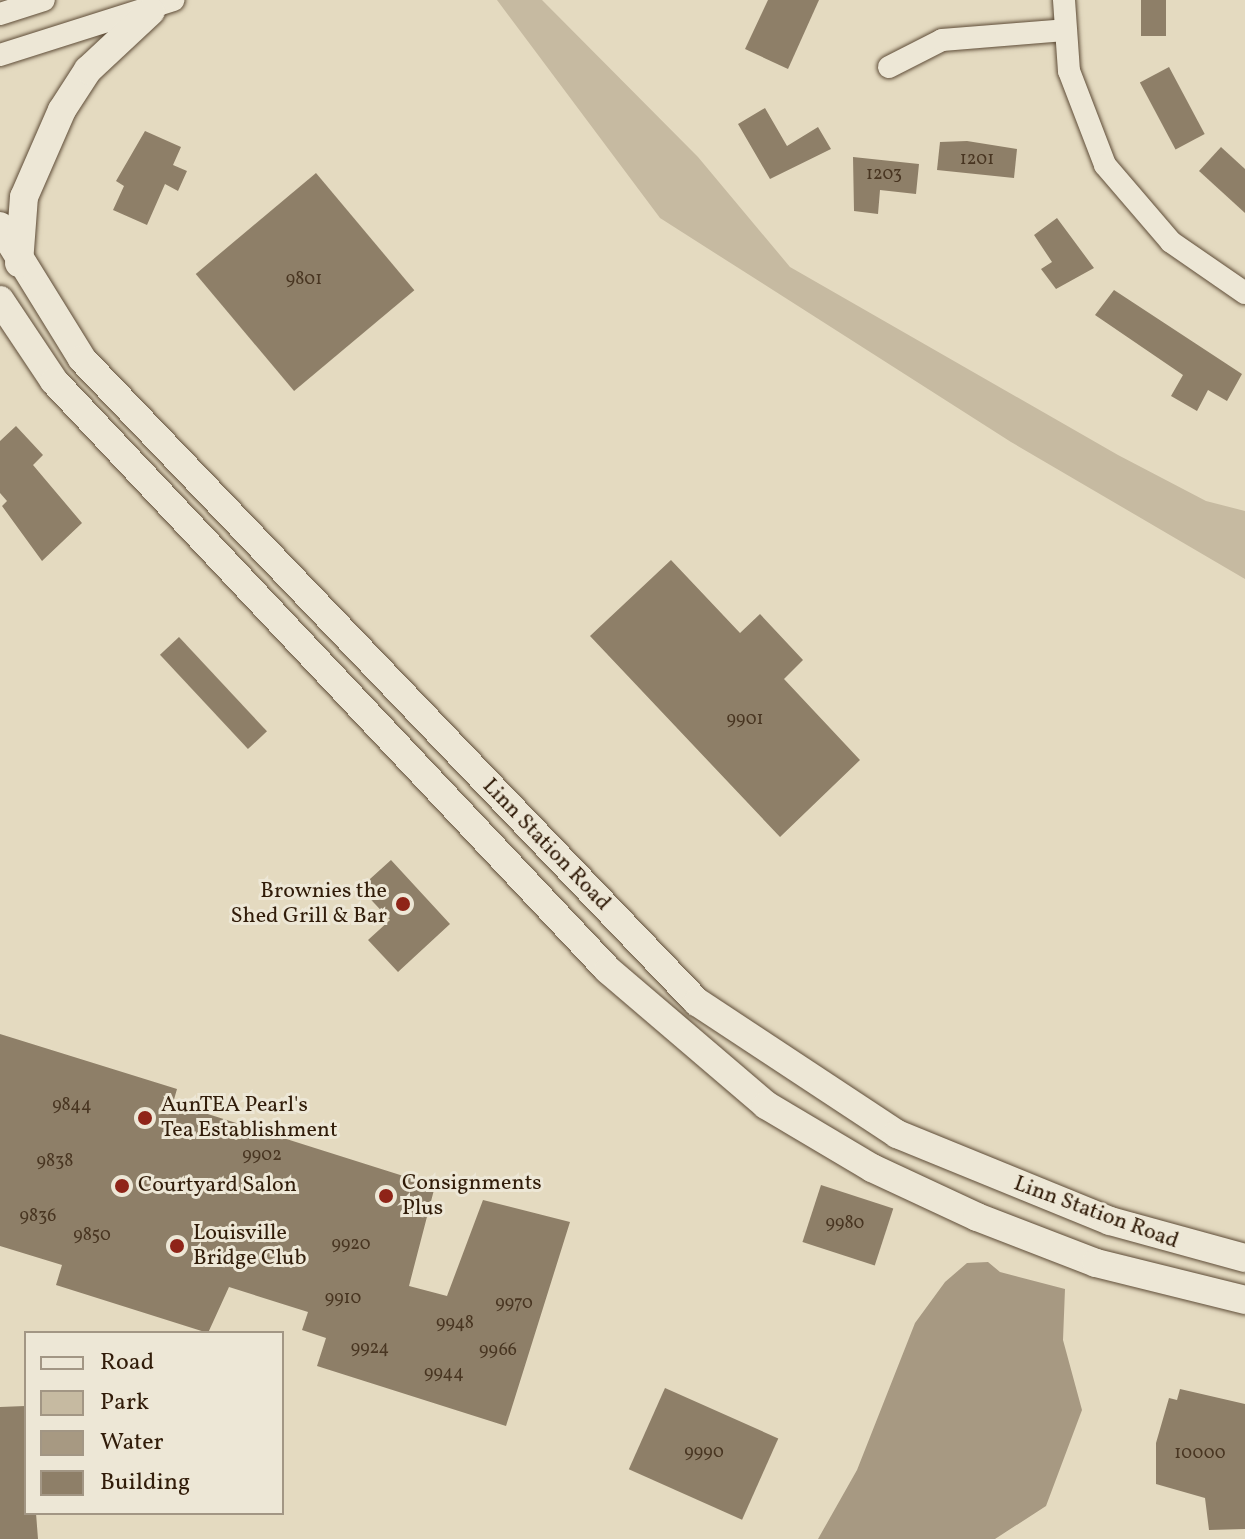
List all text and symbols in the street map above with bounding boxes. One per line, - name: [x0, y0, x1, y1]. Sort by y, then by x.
- house number: 1201: [960, 149, 994, 171]
- house number: 1203: [866, 164, 902, 186]
- house number: 9801: [286, 269, 322, 291]
- house number: 9901: [726, 709, 764, 731]
- street label: Linn Station Road: [476, 773, 616, 917]
- place label: Brownies the Shed Grill & Bar: [230, 878, 387, 930]
- marker: Brownies the Shed Grill & Bar: [394, 895, 412, 913]
- place label: AunTEA Pearl's Tea Establishment: [161, 1092, 338, 1144]
- house number: 9844: [52, 1095, 92, 1117]
- marker: AunTEA Pearl's Tea Establishment: [136, 1109, 154, 1127]
- house number: 9902: [242, 1145, 282, 1167]
- house number: 9838: [37, 1151, 73, 1173]
- place label: Consignments Plus: [402, 1170, 542, 1222]
- street label: Linn Station Road: [1010, 1171, 1182, 1255]
- place label: Courtyard Salon: [138, 1173, 297, 1199]
- marker: Courtyard Salon: [113, 1177, 131, 1195]
- marker: Consignments Plus: [377, 1187, 395, 1205]
- house number: 9836: [20, 1206, 56, 1228]
- house number: 9980: [826, 1213, 864, 1235]
- place label: Louisville Bridge Club: [193, 1220, 306, 1272]
- house number: 9850: [73, 1225, 111, 1247]
- house number: 9920: [331, 1234, 371, 1256]
- marker: Louisville Bridge Club: [168, 1237, 186, 1255]
- house number: 9910: [325, 1288, 361, 1310]
- house number: 9970: [495, 1293, 533, 1315]
- house number: 9948: [436, 1313, 474, 1335]
- legend: [24, 1331, 284, 1515]
- house number: 9924: [351, 1338, 389, 1360]
- house number: 9966: [479, 1340, 517, 1362]
- text: Road: [100, 1346, 154, 1380]
- house number: 9944: [424, 1363, 464, 1385]
- text: Park: [100, 1386, 149, 1420]
- text: Water: [100, 1426, 164, 1460]
- house number: 9990: [684, 1442, 724, 1464]
- house number: 10000: [1174, 1443, 1226, 1465]
- text: Building: [100, 1466, 190, 1500]

